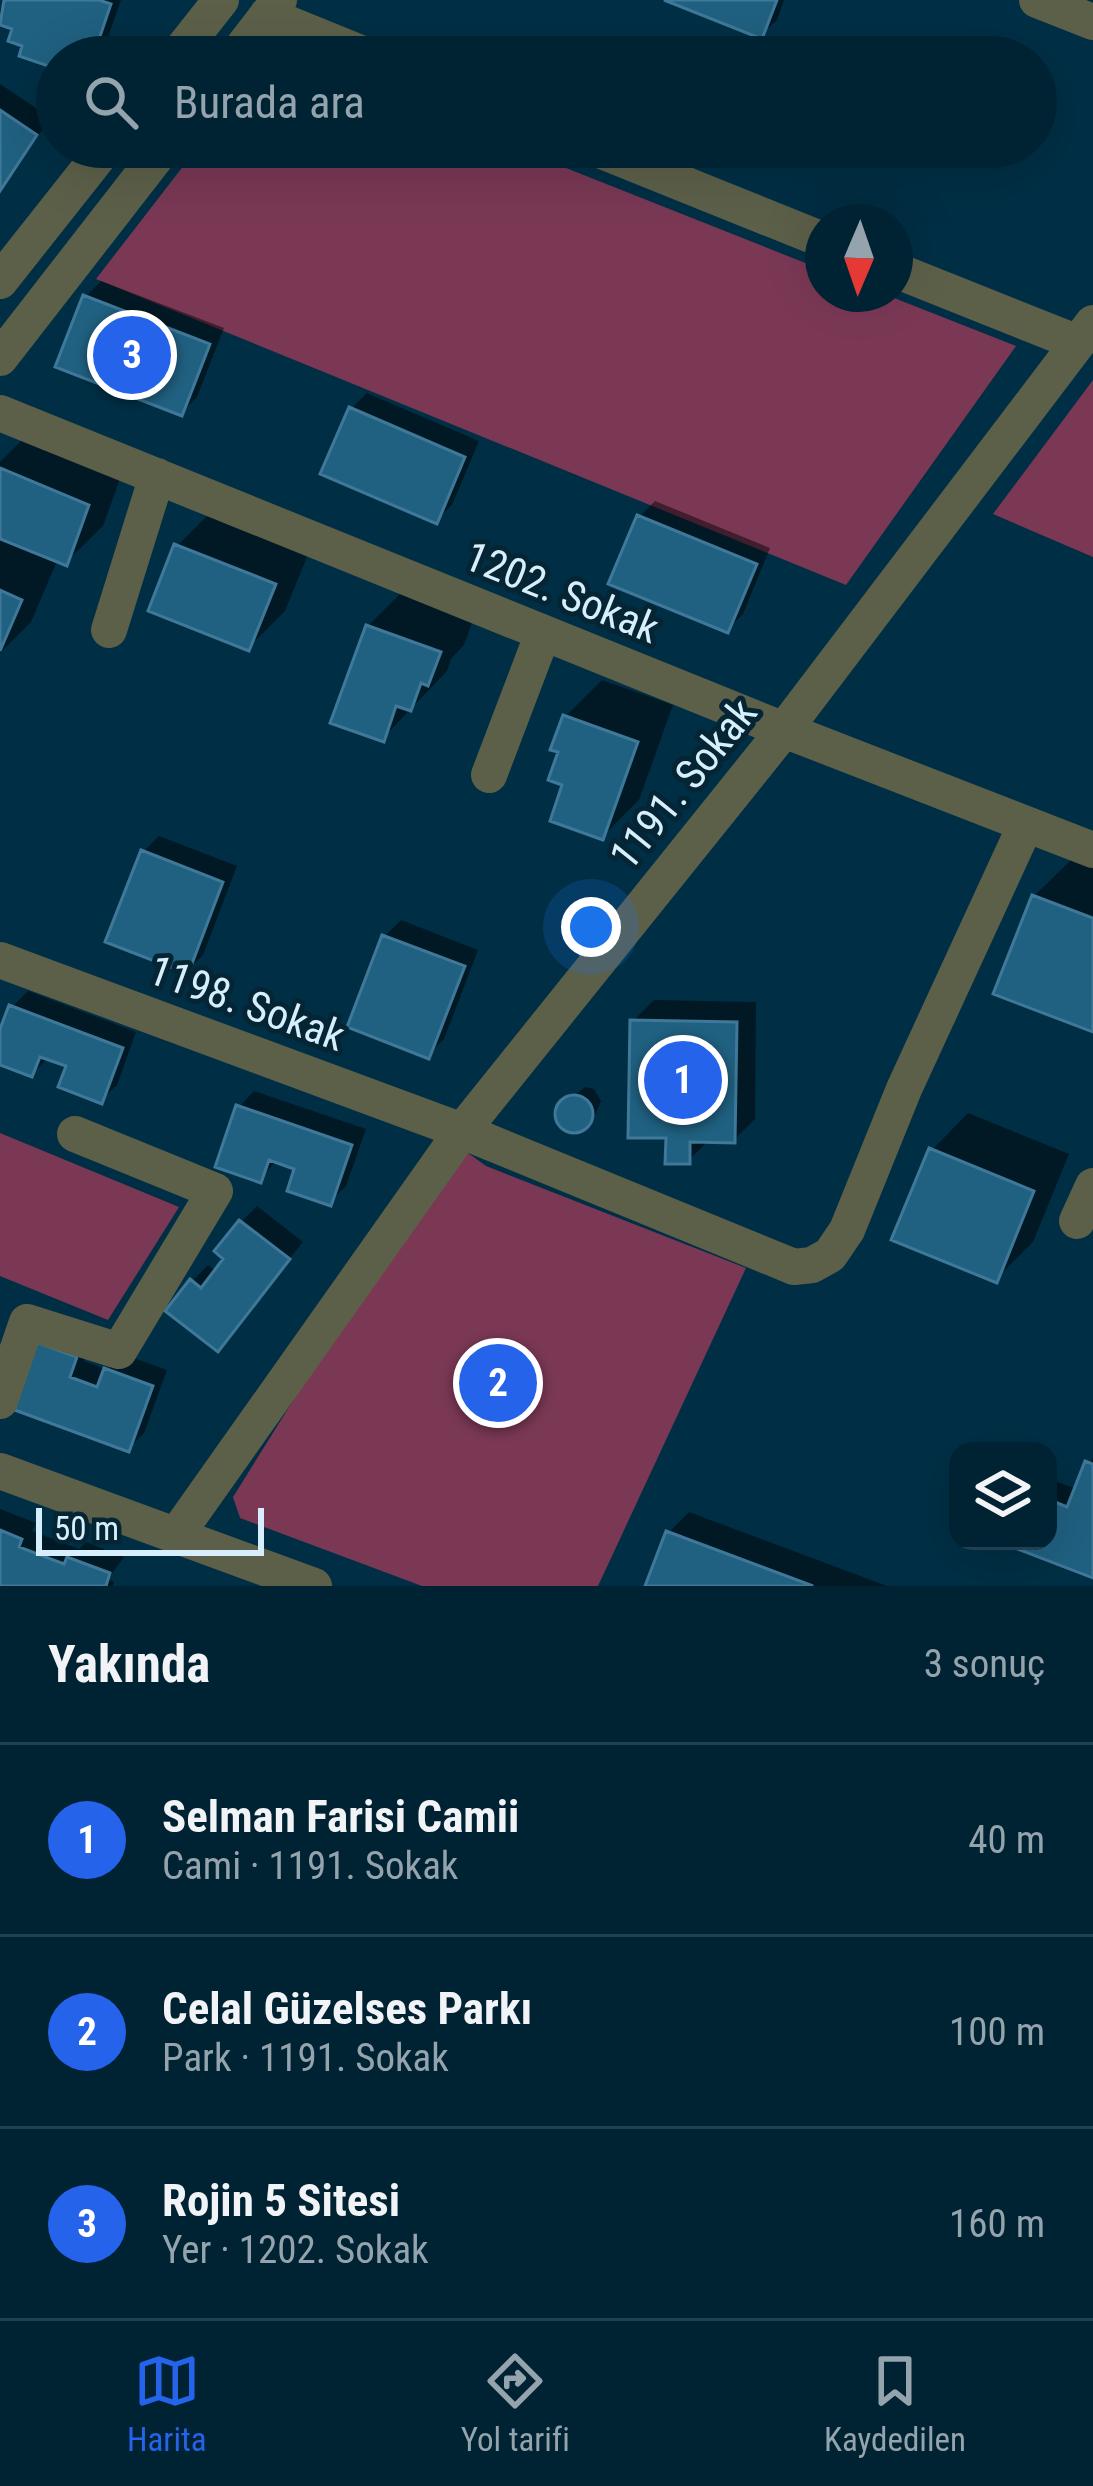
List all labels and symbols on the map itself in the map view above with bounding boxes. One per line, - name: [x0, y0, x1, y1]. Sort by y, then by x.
- north arrow: [805, 204, 913, 312]
- pin: 3: [93, 310, 171, 400]
- street label: 1202. Sokak: [458, 531, 666, 653]
- street label: 1191. Sokak: [600, 689, 766, 879]
- your location: [561, 897, 621, 957]
- street label: 1198. Sokak: [143, 945, 352, 1061]
- pin: 1: [644, 1035, 722, 1125]
- pin: 2: [459, 1338, 537, 1428]
- scale bar: [36, 1502, 264, 1555]

